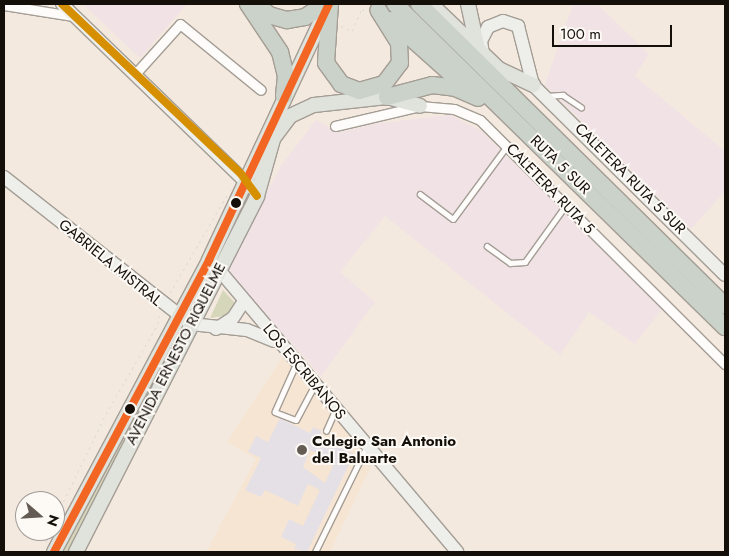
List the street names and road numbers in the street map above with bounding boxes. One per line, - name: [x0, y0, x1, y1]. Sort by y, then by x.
- street label: CALETERA RUTA 5 SUR: [571, 120, 689, 238]
- street label: RUTA 5 SUR: [526, 132, 594, 198]
- street label: CALETERA RUTA 5: [502, 140, 598, 238]
- street label: GABRIELA MISTRAL: [55, 216, 165, 310]
- street label: AVENIDA ERNESTO RIQUELME: [122, 260, 230, 448]
- street label: LOS ESCRIBANOS: [259, 320, 349, 424]

